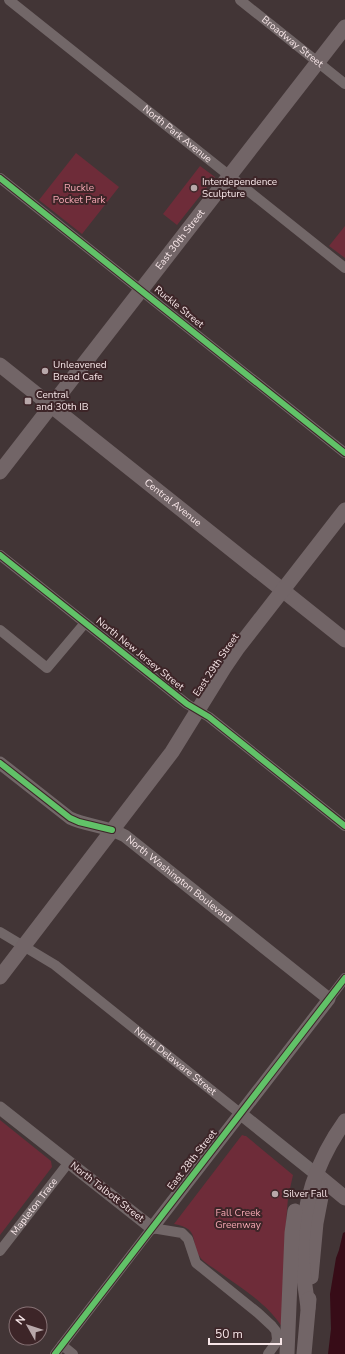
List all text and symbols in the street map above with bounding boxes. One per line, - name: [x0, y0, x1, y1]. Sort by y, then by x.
- street label: Broadway Street: [258, 13, 327, 71]
- street label: North Park Avenue: [139, 102, 215, 166]
- place label: Interdependence Sculpture: [202, 175, 277, 201]
- park label: Ruckle Pocket Park: [53, 181, 106, 207]
- marker: Interdependence Sculpture: [189, 183, 199, 193]
- street label: East 30th Street: [152, 206, 208, 273]
- street label: Ruckle Street: [151, 283, 207, 332]
- place label: Unleavened Bread Cafe: [53, 358, 107, 384]
- marker: Unleavened Bread Cafe: [40, 366, 50, 376]
- place label: Central and 30th IB: [36, 388, 89, 414]
- marker: Central and 30th IB: [23, 396, 33, 406]
- street label: Central Avenue: [141, 476, 204, 530]
- street label: North New Jersey Street: [93, 614, 187, 694]
- street label: East 29th Street: [190, 630, 242, 699]
- street label: North Washington Boulevard: [123, 832, 235, 926]
- street label: North Delaware Street: [131, 1024, 220, 1099]
- street label: East 28th Street: [164, 1127, 220, 1193]
- street label: North Talbott Street: [67, 1159, 147, 1226]
- street label: Mapleton Trace: [8, 1175, 61, 1238]
- place label: Silver Fall: [283, 1187, 327, 1201]
- marker: Silver Fall: [270, 1189, 280, 1199]
- park label: Fall Creek Greenway: [215, 1206, 262, 1232]
- north arrow: [8, 1306, 48, 1346]
- text: N: [12, 1312, 29, 1328]
- scale bar: [209, 1320, 281, 1346]
- text: 50 m: [215, 1326, 243, 1342]

